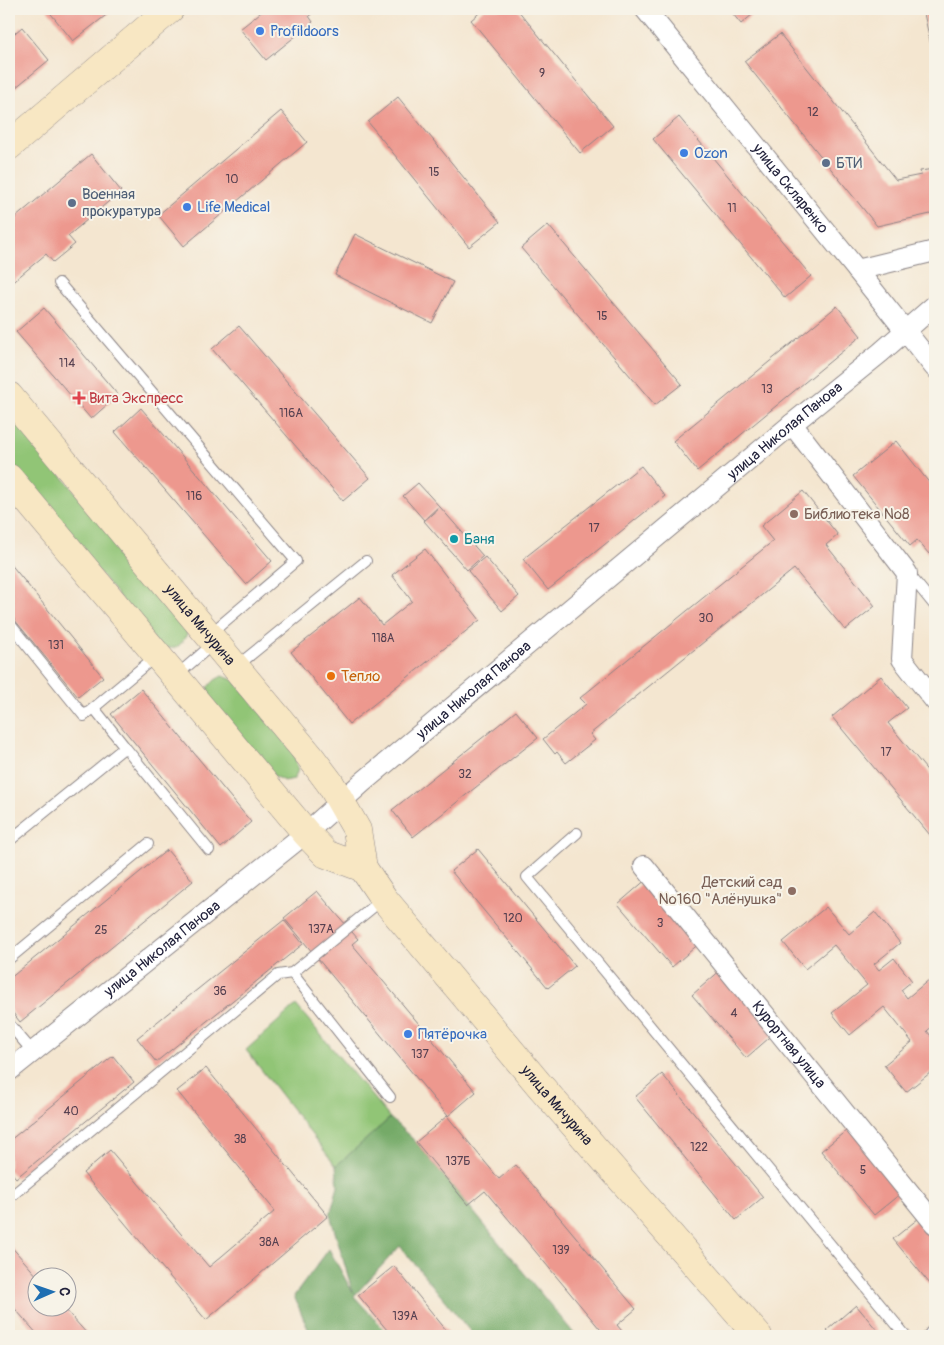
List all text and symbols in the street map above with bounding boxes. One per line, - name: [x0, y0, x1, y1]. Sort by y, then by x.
- place label: Profildoors: [270, 22, 339, 41]
- marker: Profildoors: [254, 25, 266, 37]
- house number: 9: [539, 66, 545, 81]
- house number: 12: [807, 105, 819, 120]
- street label: улица Скляренко: [747, 139, 832, 237]
- place label: Ozon: [694, 144, 728, 163]
- marker: Ozon: [678, 147, 690, 159]
- place label: БТИ: [836, 154, 862, 173]
- marker: БТИ: [820, 157, 832, 169]
- house number: 15: [428, 165, 440, 180]
- house number: 10: [226, 172, 238, 187]
- place label: Военная прокуратура: [82, 185, 161, 221]
- marker: Военная прокуратура: [66, 197, 78, 209]
- place label: Life Medical: [197, 198, 270, 217]
- marker: Life Medical: [181, 201, 193, 213]
- house number: 11: [727, 201, 737, 216]
- house number: 15: [596, 309, 608, 324]
- house number: 114: [59, 356, 75, 371]
- street label: улица Николая Панова: [723, 378, 847, 485]
- house number: 13: [761, 382, 773, 397]
- place label: Вита Экспресс: [89, 389, 184, 408]
- marker: Вита Экспресс: [73, 392, 85, 404]
- house number: 116А: [279, 406, 303, 421]
- house number: 116: [186, 489, 202, 504]
- place label: Библиотека №8: [804, 505, 910, 524]
- marker: Библиотека №8: [788, 508, 800, 520]
- house number: 17: [588, 521, 600, 536]
- place label: Баня: [464, 530, 495, 549]
- marker: Баня: [448, 533, 460, 545]
- street label: улица Мичурина: [160, 580, 239, 670]
- house number: 30: [699, 611, 713, 626]
- house number: 118А: [371, 631, 395, 646]
- street label: улица Николая Панова: [412, 637, 535, 744]
- house number: 131: [48, 638, 64, 653]
- place label: Тепло: [341, 667, 380, 686]
- marker: Тепло: [325, 670, 337, 682]
- house number: 17: [880, 745, 892, 760]
- house number: 32: [458, 767, 472, 782]
- place label: Детский сад №160 "Алёнушка": [659, 873, 782, 909]
- marker: Детский сад №160 "Алёнушка": [786, 885, 798, 897]
- street label: улица Николая Панова: [99, 896, 224, 1002]
- house number: 120: [503, 911, 523, 926]
- house number: 3: [657, 916, 664, 931]
- house number: 137А: [308, 922, 334, 937]
- house number: 25: [94, 923, 108, 938]
- house number: 36: [213, 984, 227, 999]
- street label: Курортная улица: [748, 997, 830, 1092]
- house number: 4: [731, 1006, 738, 1021]
- place label: Пятёрочка: [418, 1025, 487, 1044]
- marker: Пятёрочка: [402, 1028, 414, 1040]
- house number: 137: [411, 1047, 430, 1062]
- street label: улица Мичурина: [516, 1060, 597, 1150]
- house number: 40: [63, 1104, 79, 1119]
- house number: 38: [234, 1132, 246, 1147]
- house number: 122: [690, 1140, 708, 1155]
- house number: 137Б: [446, 1154, 470, 1169]
- house number: 5: [860, 1163, 866, 1178]
- house number: 38А: [259, 1235, 279, 1250]
- house number: 139: [552, 1243, 570, 1258]
- north arrow: [28, 1268, 78, 1318]
- text: С: [56, 1287, 73, 1297]
- house number: 139А: [392, 1309, 418, 1324]

